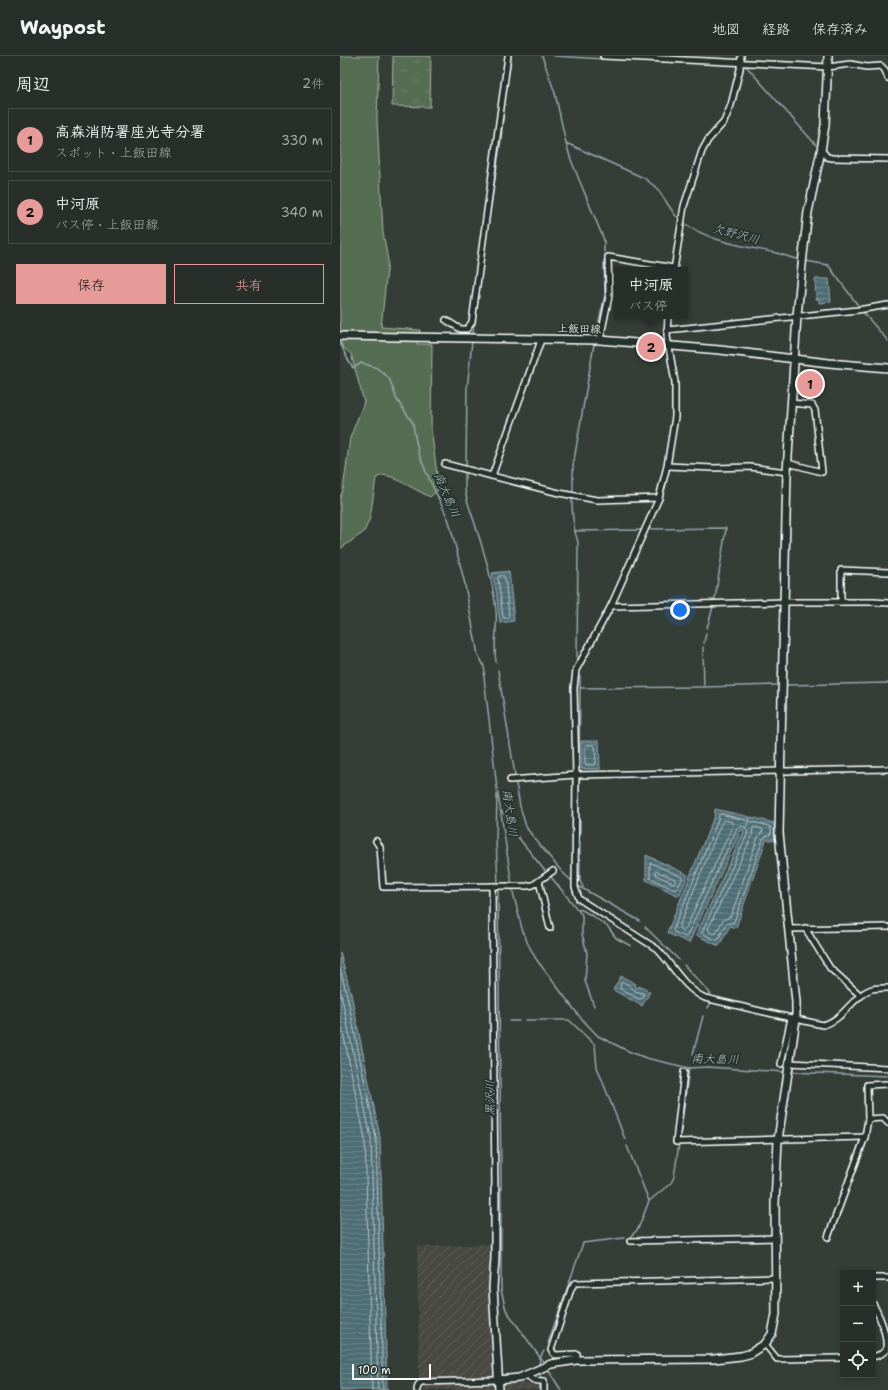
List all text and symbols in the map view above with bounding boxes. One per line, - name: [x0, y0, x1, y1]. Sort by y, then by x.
- text: Waypost: [20, 15, 105, 40]
- text: 地図: [712, 20, 740, 38]
- text: 経路: [762, 20, 790, 38]
- text: 保存済み: [812, 20, 868, 38]
- text: 周辺: [16, 73, 50, 95]
- text: 2件: [302, 75, 324, 92]
- text: 高森消防署座光寺分署: [55, 122, 205, 142]
- text: 1: [27, 132, 33, 149]
- text: 330 m: [281, 132, 323, 149]
- text: スポット · 上飯田線: [55, 144, 172, 161]
- text: 中河原: [55, 194, 100, 214]
- text: 2: [25, 204, 35, 221]
- text: 340 m: [281, 204, 323, 221]
- text: バス停 · 上飯田線: [55, 216, 159, 233]
- water label: 欠野沢川: [711, 220, 761, 248]
- button: 保存: [16, 264, 166, 304]
- button: 共有: [174, 264, 324, 304]
- popup: [614, 267, 688, 319]
- text: 中河原: [628, 275, 674, 295]
- text: バス停: [628, 297, 668, 314]
- street label: 上飯田線: [557, 321, 601, 337]
- pin: 2: [638, 332, 664, 362]
- pin: 1: [797, 369, 823, 399]
- water label: 南大島川: [430, 470, 464, 520]
- your location: [670, 600, 690, 620]
- water label: 南大島川: [499, 788, 521, 838]
- water label: 南大島川: [691, 1051, 739, 1067]
- water label: 黒沢川: [482, 1080, 498, 1116]
- map controls: [840, 1270, 876, 1378]
- button: +: [840, 1270, 876, 1306]
- button: −: [840, 1306, 876, 1342]
- button: locate: [840, 1342, 876, 1378]
- scale bar: [352, 1362, 431, 1381]
- text: 100 m: [358, 1363, 391, 1378]

